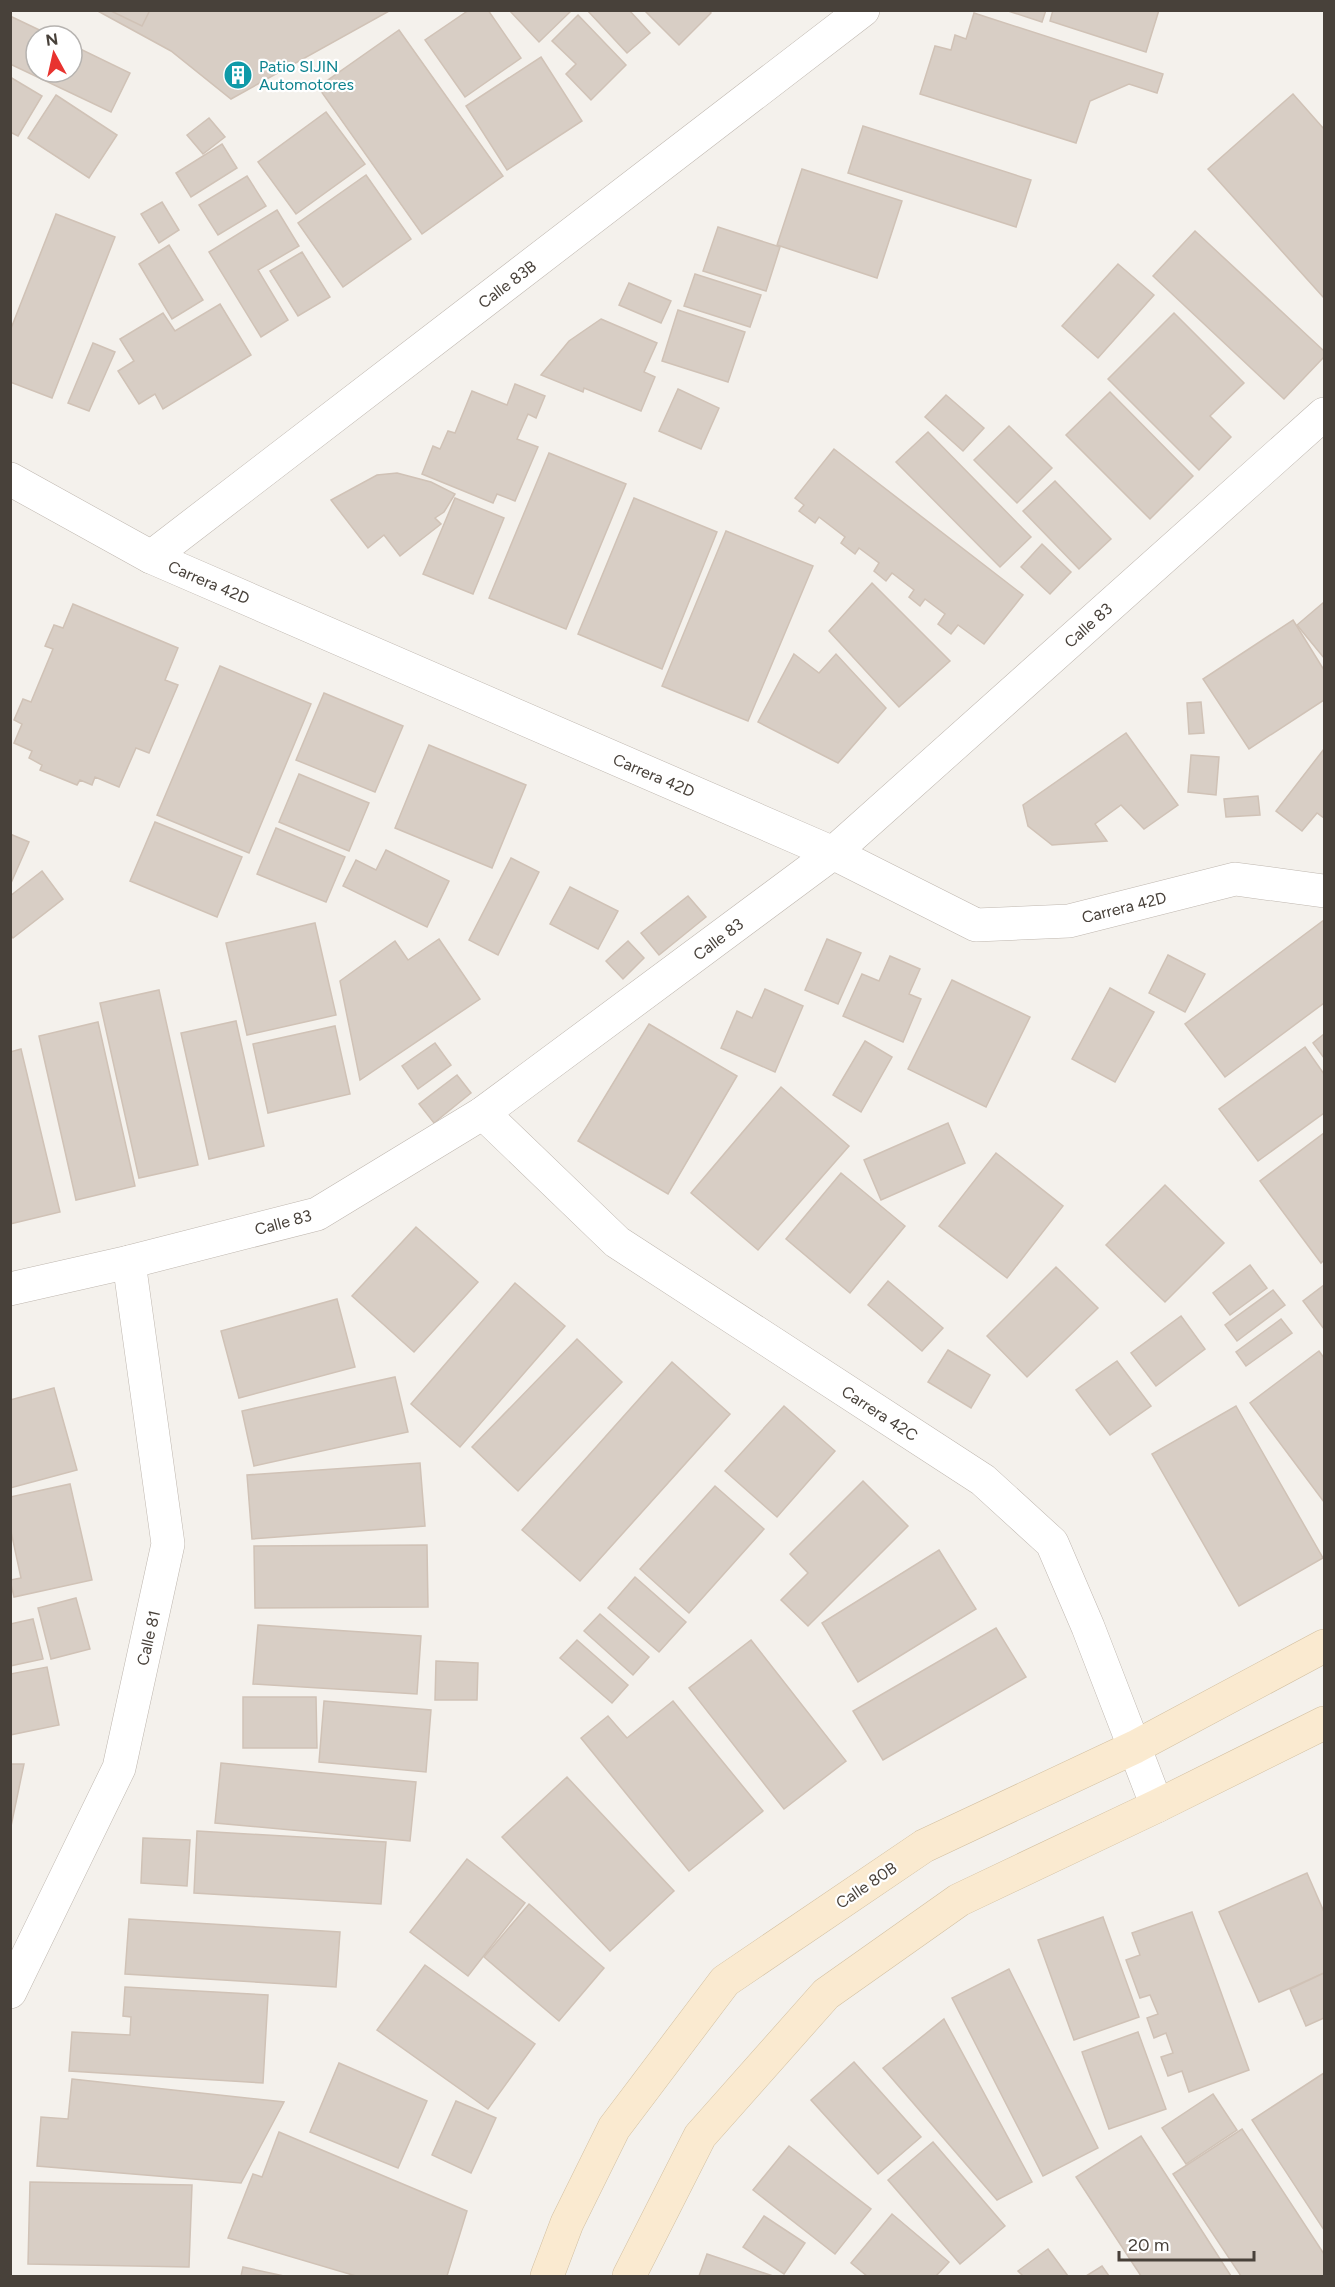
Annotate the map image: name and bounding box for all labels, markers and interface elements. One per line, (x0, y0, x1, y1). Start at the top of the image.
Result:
north arrow (24, 24, 84, 84)
text: N (45, 29, 59, 50)
place label: Patio SIJIN Automotores (259, 57, 354, 94)
building icon: Patio SIJIN Automotores (222, 59, 254, 91)
street label: Calle 83B (475, 256, 540, 312)
street label: Carrera 42D (165, 557, 252, 608)
street label: Calle 83 (1060, 599, 1116, 652)
street label: Carrera 42D (610, 750, 697, 801)
street label: Carrera 42D (1080, 888, 1168, 927)
street label: Calle 83 (689, 914, 747, 964)
street label: Calle 83 (253, 1206, 314, 1239)
street label: Carrera 42C (838, 1382, 921, 1445)
street label: Calle 81 (133, 1609, 164, 1667)
street label: Calle 80B (832, 1858, 900, 1913)
scale bar (1119, 2224, 1254, 2262)
text: 20 m (1128, 2234, 1169, 2256)

